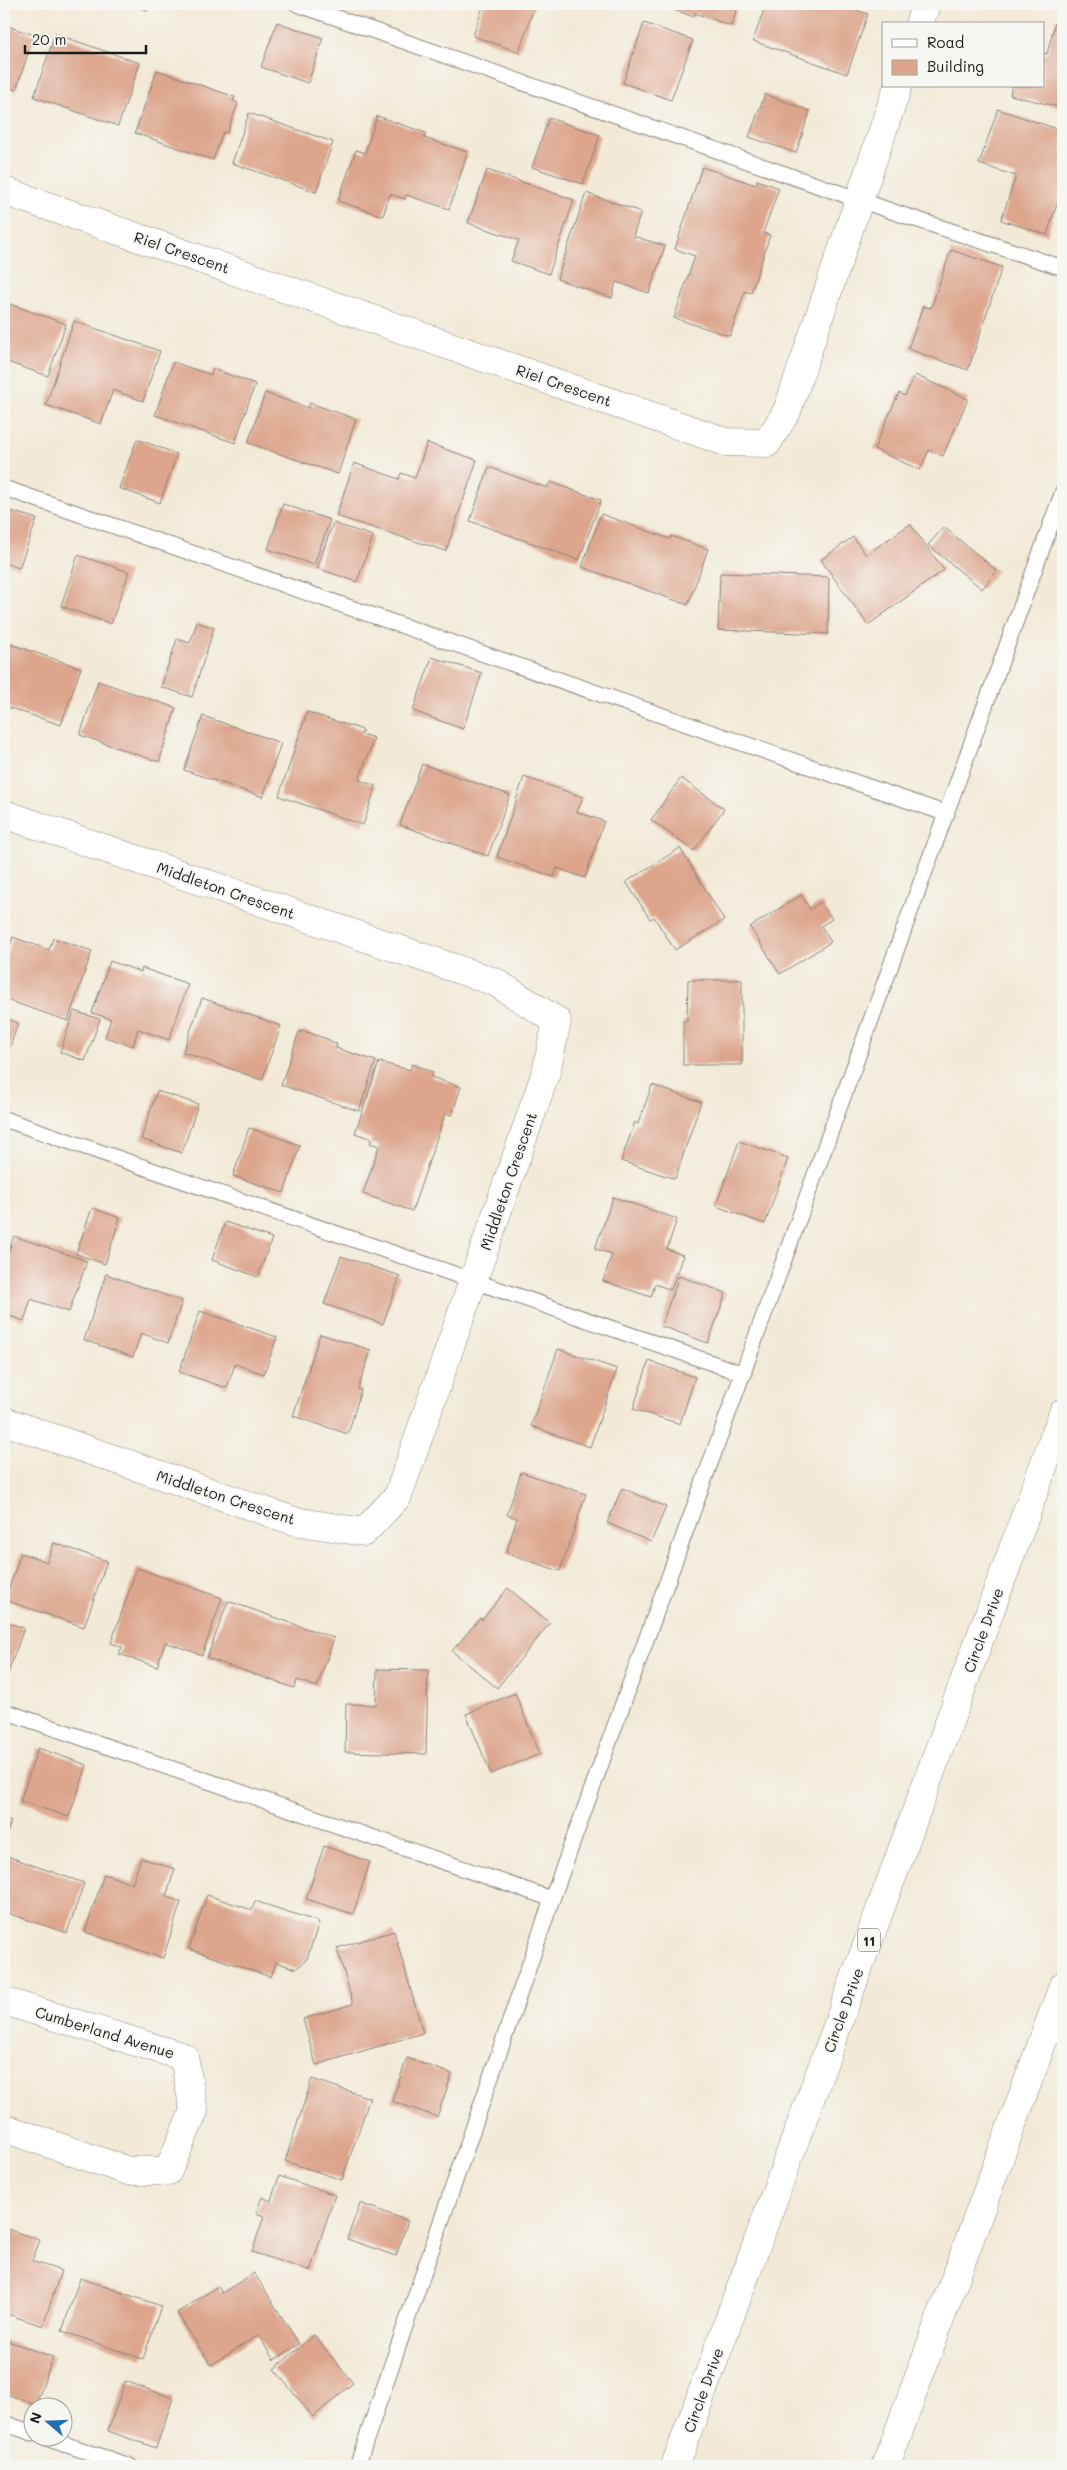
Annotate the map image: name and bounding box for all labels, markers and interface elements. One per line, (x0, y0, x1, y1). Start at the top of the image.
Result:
scale bar (25, 22, 146, 54)
legend (882, 22, 1044, 88)
text: 20 m (32, 29, 66, 49)
text: Road (927, 32, 964, 52)
text: Building (927, 56, 984, 76)
street label: Riel Crescent (132, 226, 232, 278)
street label: Riel Crescent (514, 359, 614, 411)
street label: Middleton Crescent (154, 857, 298, 923)
street label: Middleton Crescent (475, 1109, 541, 1253)
street label: Middleton Crescent (154, 1465, 298, 1529)
street label: Circle Drive (958, 1585, 1008, 1675)
road number: 11 (858, 1928, 880, 1952)
street label: Circle Drive (818, 1965, 868, 2055)
street label: Cumberland Avenue (33, 2001, 177, 2063)
street label: Circle Drive (678, 2345, 728, 2435)
north arrow (22, 2398, 72, 2448)
text: N (25, 2409, 46, 2426)

